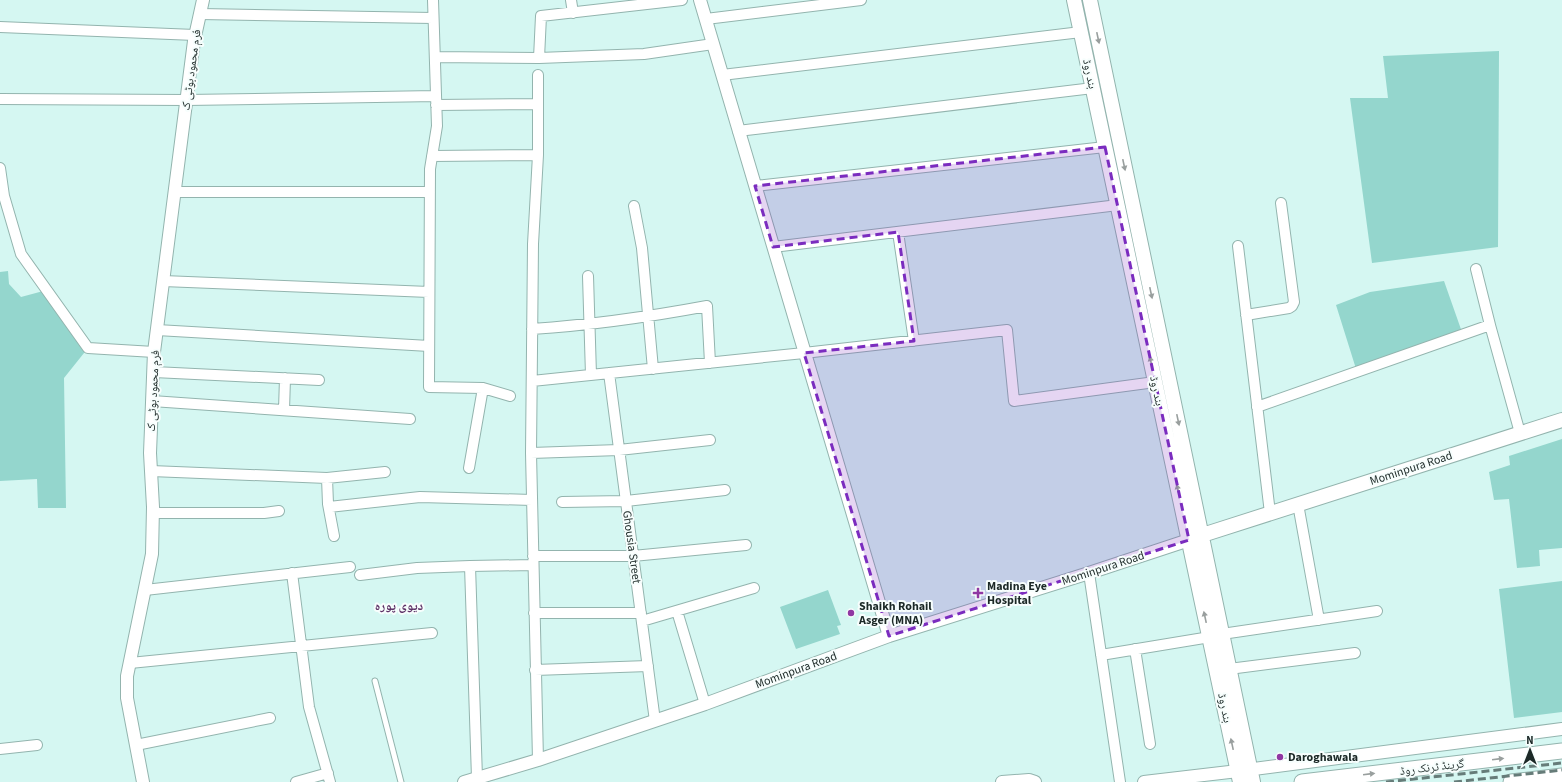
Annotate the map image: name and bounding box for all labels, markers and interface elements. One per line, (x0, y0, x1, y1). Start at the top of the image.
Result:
street label: فرم محمود بوٹی ک (177, 28, 206, 112)
one-way arrow (1095, 32, 1101, 44)
street label: بند روڈ (1078, 58, 1101, 91)
one-way arrow (1122, 159, 1128, 172)
one-way arrow (1148, 287, 1154, 299)
street label: فرم محمود بوٹی ک (143, 350, 164, 432)
one-way arrow (1148, 356, 1154, 369)
street label: بند روڈ (1145, 375, 1168, 408)
one-way arrow (1175, 414, 1181, 426)
street label: Mominpura Road (1368, 447, 1455, 490)
one-way arrow (1175, 483, 1181, 496)
street label: Ghousia Street (618, 510, 645, 585)
street label: Mominpura Road (1060, 547, 1147, 590)
place label: Madina Eye Hospital (987, 578, 1047, 609)
marker: Madina Eye Hospital (972, 587, 984, 599)
district label: دیوی پورہ (375, 597, 424, 615)
place label: Shaikh Rohail Asger (MNA) (858, 598, 932, 629)
marker: Shaikh Rohail Asger (MNA) (846, 608, 856, 618)
one-way arrow (1202, 611, 1208, 623)
street label: Mominpura Road (753, 648, 839, 693)
street label: بند روڈ (1213, 692, 1236, 725)
north arrow (1510, 730, 1550, 770)
text: N (1526, 733, 1534, 748)
one-way arrow (1229, 738, 1235, 750)
place label: Daroghawala (1288, 749, 1358, 766)
marker: Daroghawala (1275, 752, 1285, 762)
street label: گرینڈ ٹرنک روڈ (1399, 755, 1465, 780)
one-way arrow (1492, 756, 1504, 762)
one-way arrow (1363, 771, 1375, 777)

